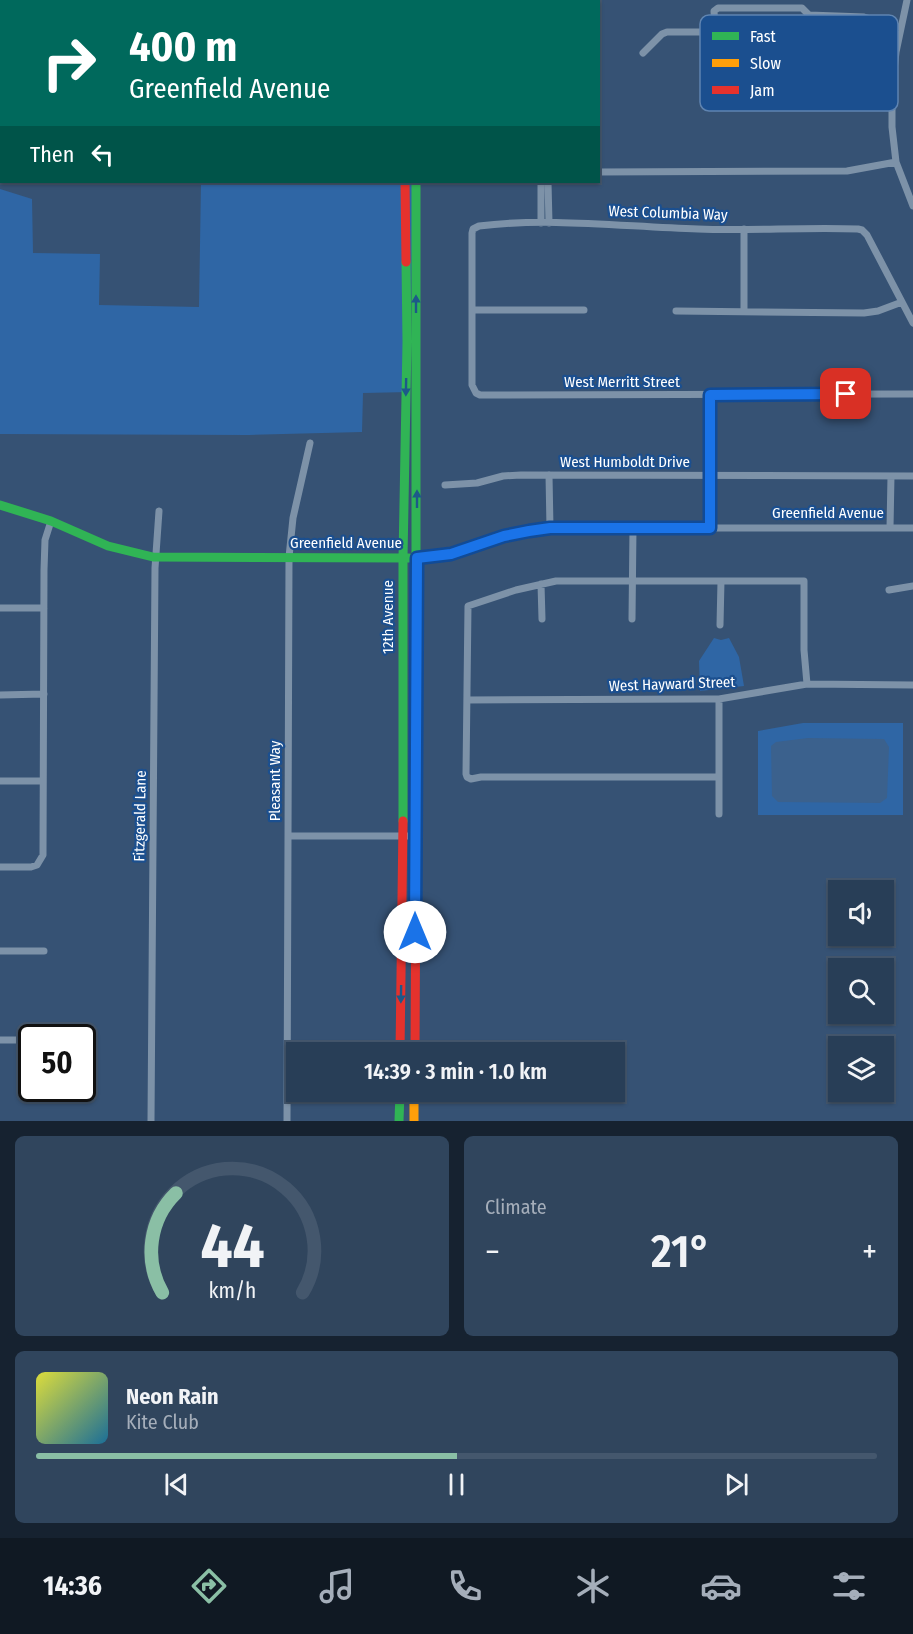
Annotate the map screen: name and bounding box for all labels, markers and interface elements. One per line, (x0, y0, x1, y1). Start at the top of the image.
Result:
legend (700, 15, 898, 111)
text: 400 m (129, 22, 237, 72)
icon: right (30, 24, 108, 102)
text: Fast (750, 27, 777, 46)
text: Slow (750, 54, 781, 73)
text: Greenfield Avenue (129, 73, 330, 105)
text: Jam (750, 81, 775, 100)
icon: left (86, 138, 119, 171)
text: Then (30, 141, 74, 168)
street label: West Columbia Way (608, 202, 728, 224)
one-way arrow (411, 295, 421, 314)
pin (820, 368, 871, 419)
street label: West Merritt Street (564, 373, 680, 391)
one-way arrow (402, 377, 411, 396)
icon: arrive (829, 377, 862, 410)
street label: West Humboldt Drive (560, 453, 690, 471)
one-way arrow (412, 490, 422, 509)
street label: Greenfield Avenue (772, 504, 884, 522)
street label: Greenfield Avenue (290, 534, 402, 552)
street label: 12th Avenue (379, 580, 397, 654)
street label: West Hayward Street (608, 673, 736, 695)
street label: Pleasant Way (266, 740, 284, 821)
street label: Fitzgerald Lane (130, 770, 150, 862)
map controls (828, 880, 894, 1102)
button: sound (828, 880, 894, 946)
position arrow (383, 900, 447, 964)
button: search (828, 958, 894, 1024)
one-way arrow (396, 985, 406, 1004)
speed limit sign: 50 (18, 1024, 96, 1102)
button: layers (828, 1036, 894, 1102)
text: 14:39 · 3 min · 1.0 km (364, 1058, 547, 1085)
text: Climate (485, 1195, 547, 1219)
text: 44 (200, 1209, 264, 1284)
text: 21° (651, 1225, 711, 1279)
text: − (485, 1232, 500, 1272)
text: + (862, 1232, 877, 1272)
text: km/h (208, 1278, 256, 1304)
text: Neon Rain (126, 1383, 219, 1410)
text: Kite Club (126, 1410, 199, 1434)
icon: previous (160, 1468, 193, 1501)
icon: pause (440, 1468, 473, 1501)
icon: next (720, 1468, 753, 1501)
icon: directions (188, 1565, 230, 1607)
icon: music (316, 1565, 358, 1607)
icon: phone (444, 1565, 486, 1607)
icon: climate (572, 1565, 614, 1607)
icon: car (700, 1565, 742, 1607)
icon: filters (828, 1565, 870, 1607)
text: 14:36 (43, 1570, 102, 1602)

